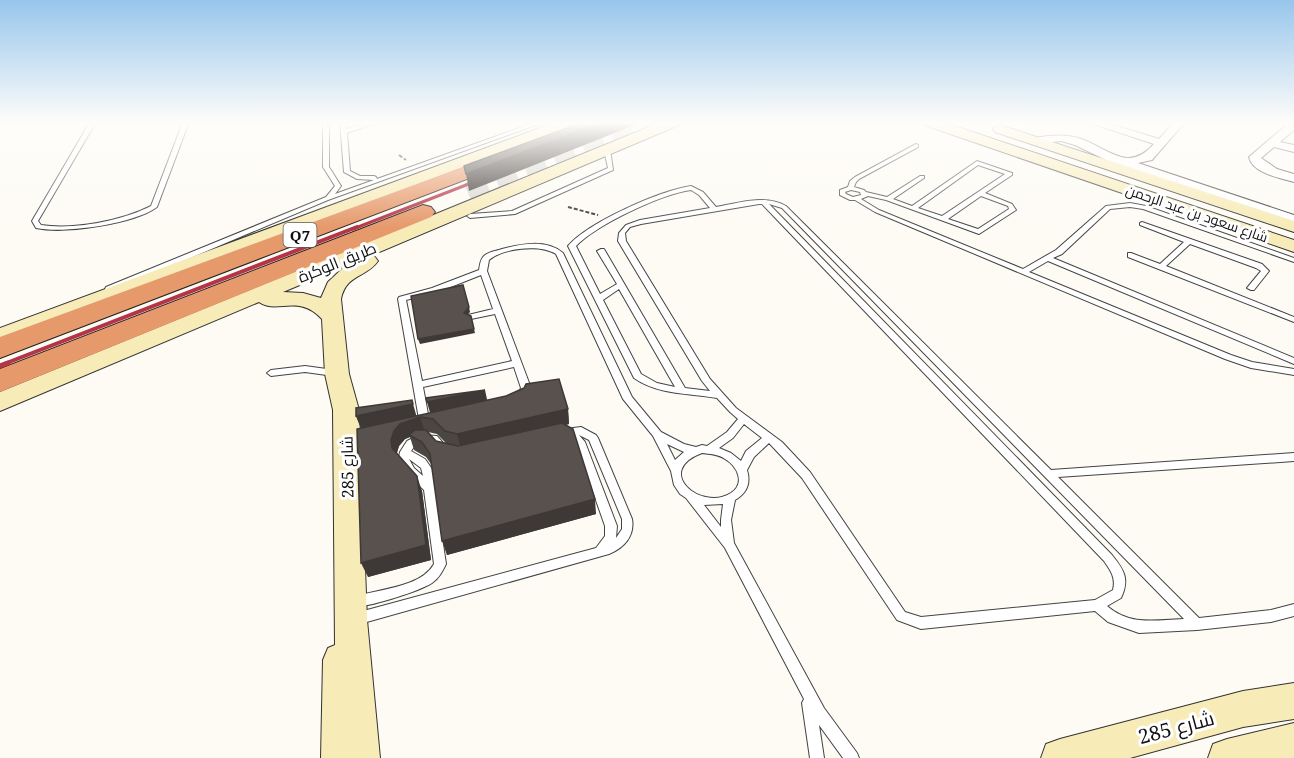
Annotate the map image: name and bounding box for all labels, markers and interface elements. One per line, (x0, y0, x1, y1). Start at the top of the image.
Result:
street label: شارع سعود بن عبد الرحمن (1123, 180, 1271, 246)
road number: Q7 (284, 223, 316, 247)
street label: طريق الوكرة (294, 236, 380, 288)
street label: شارع 285 (335, 436, 360, 498)
street label: شارع 285 (1135, 704, 1217, 751)

